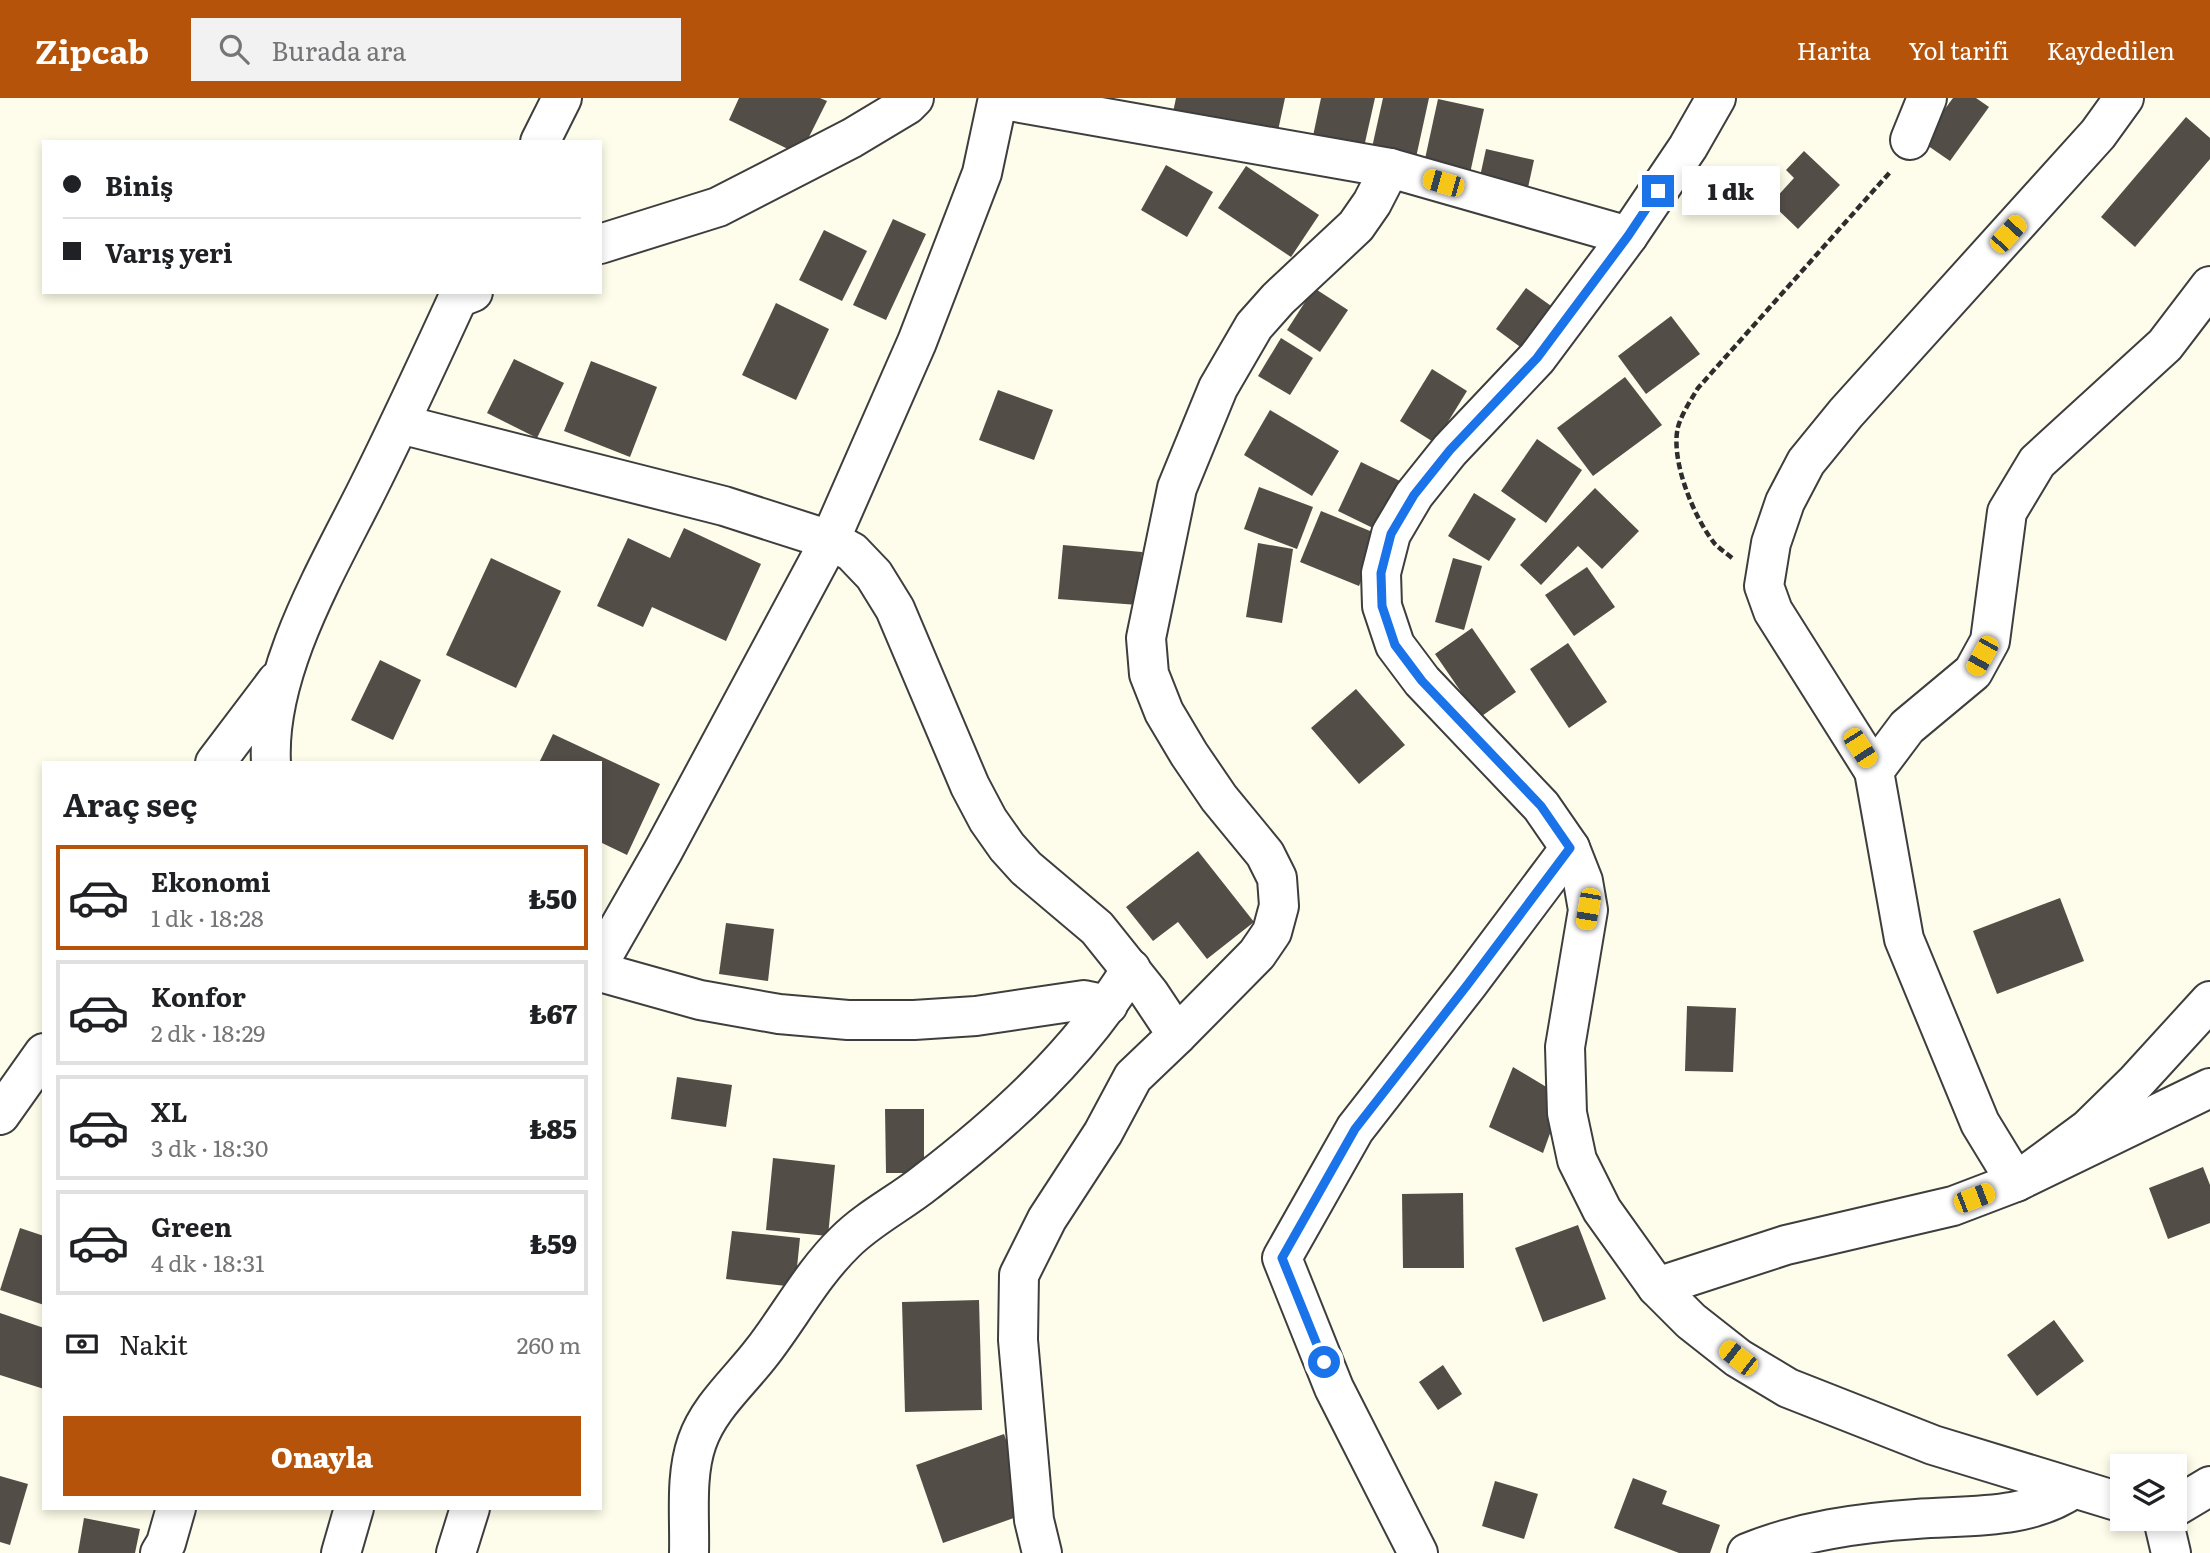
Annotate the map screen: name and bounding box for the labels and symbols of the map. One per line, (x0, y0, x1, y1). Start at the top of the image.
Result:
callout: 1 dk (1682, 166, 1780, 216)
car (1420, 167, 1467, 199)
route end (1642, 175, 1674, 207)
car (1987, 211, 2030, 257)
car (1963, 633, 2002, 679)
car (1840, 725, 1881, 771)
car (1575, 886, 1602, 932)
car (1951, 1181, 1998, 1215)
car (1715, 1337, 1762, 1379)
route start (1308, 1346, 1340, 1378)

